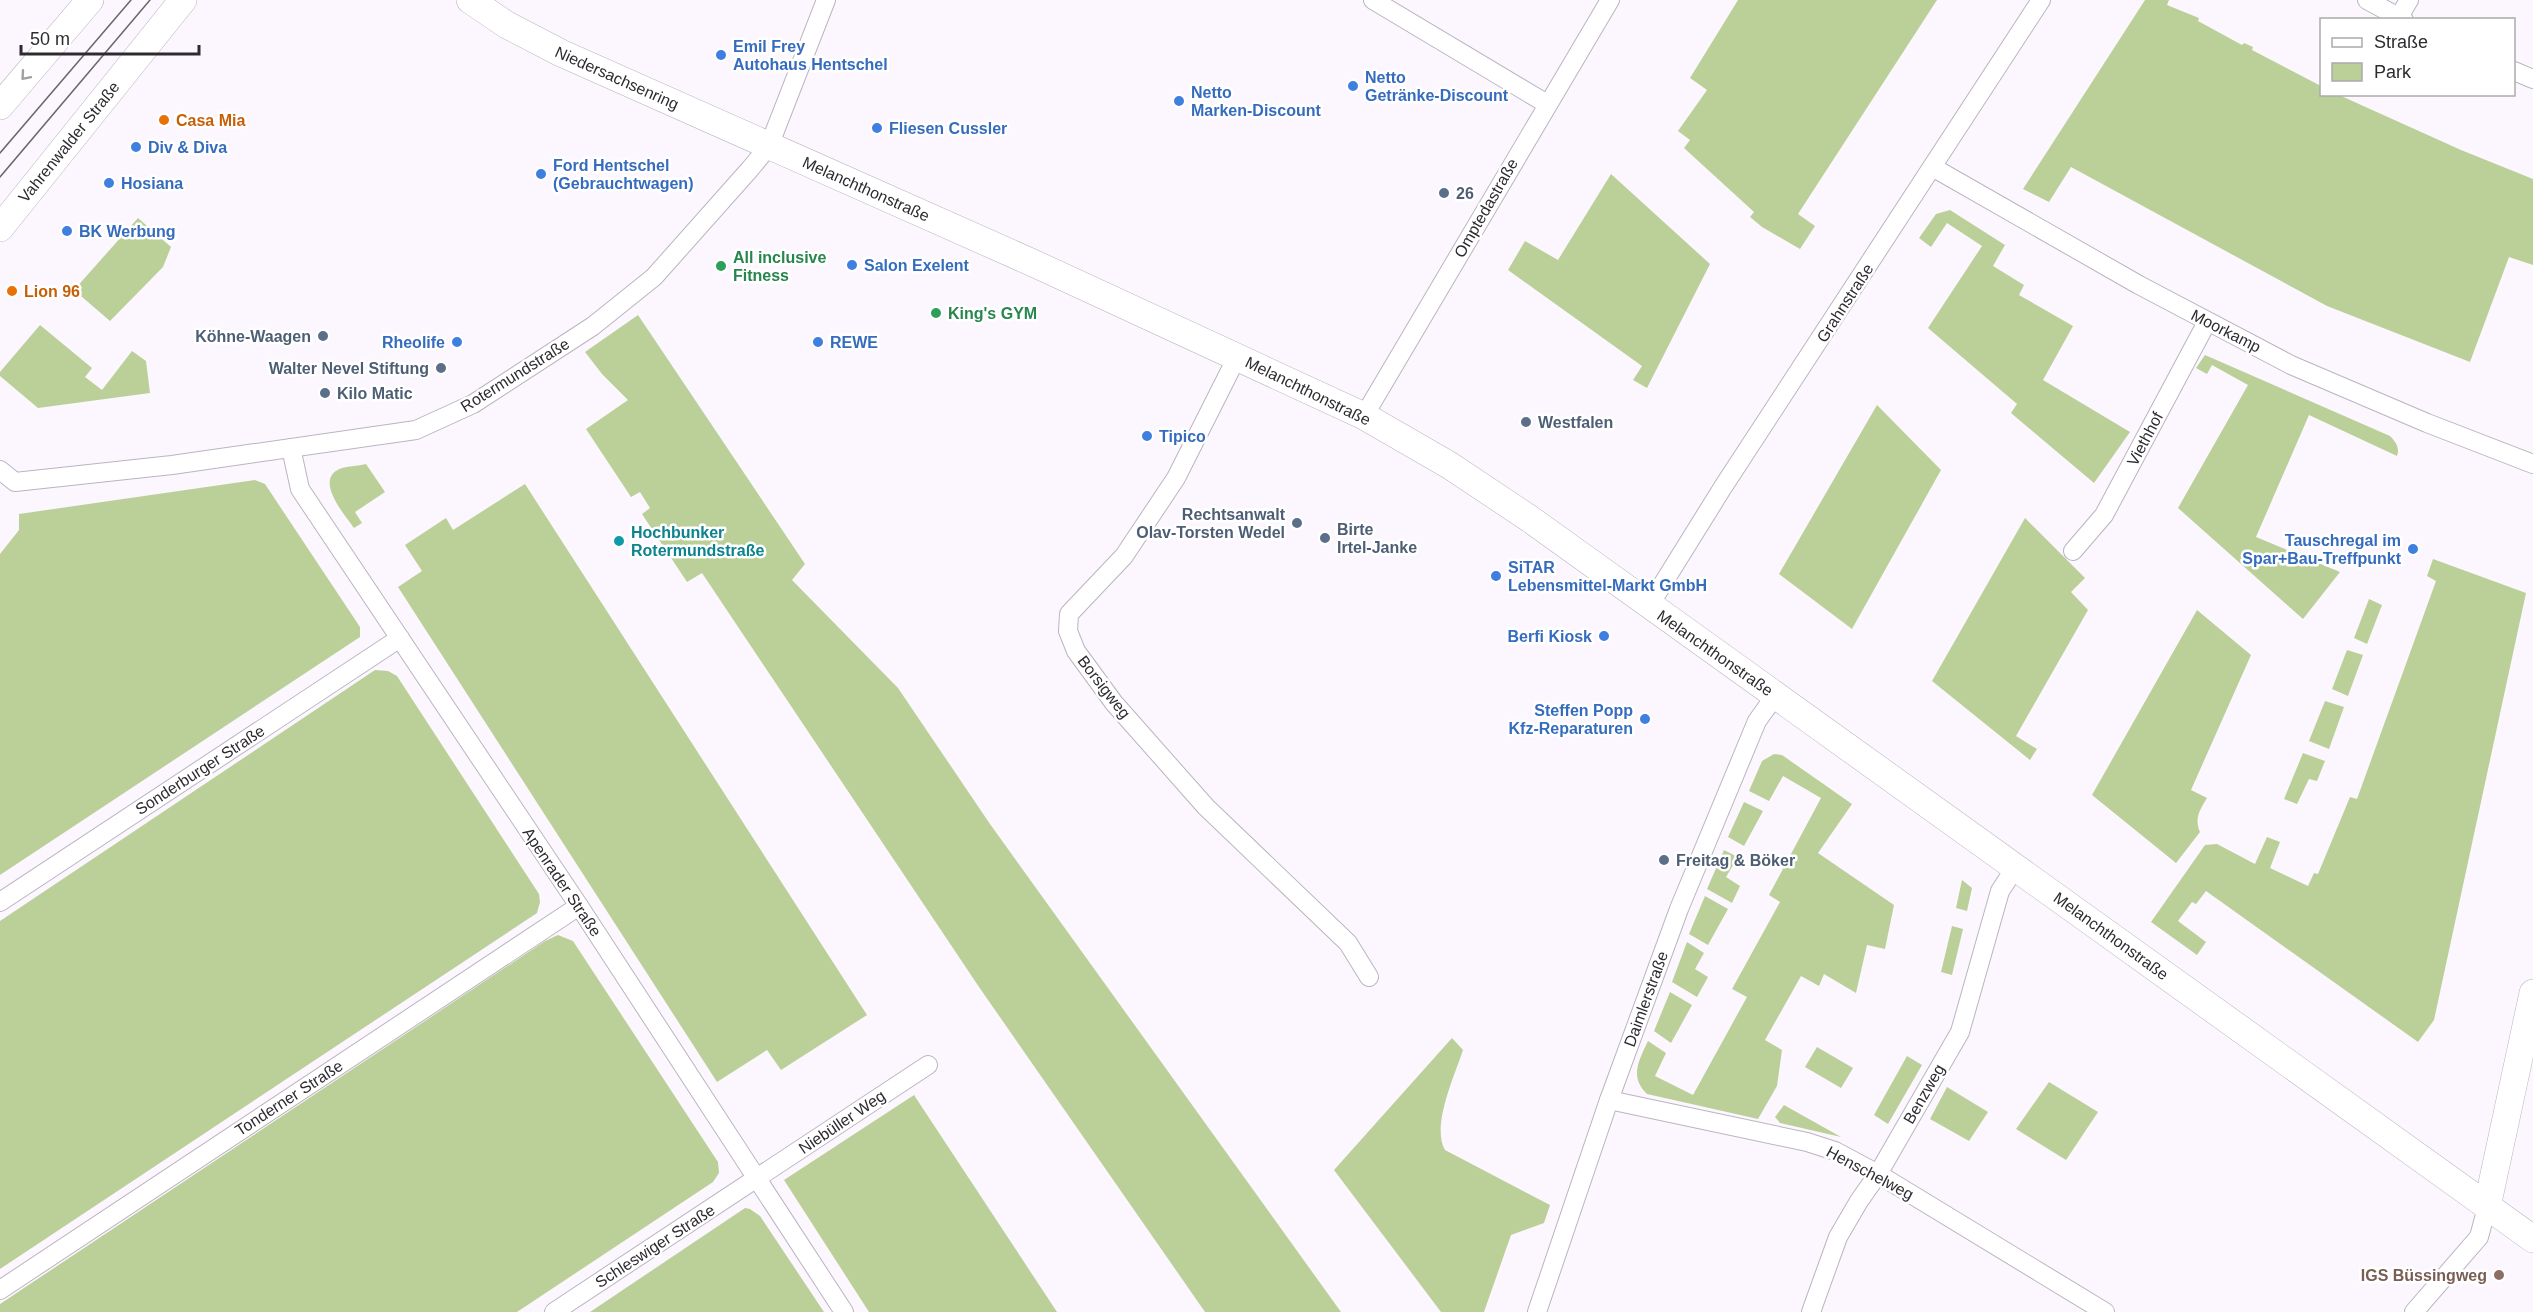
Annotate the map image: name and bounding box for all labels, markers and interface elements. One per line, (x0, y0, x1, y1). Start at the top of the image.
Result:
scale bar (21, 18, 200, 56)
legend (2320, 18, 2515, 96)
text: 50 m (30, 29, 70, 49)
text: Straße (2374, 32, 2428, 52)
place label: Emil Frey Autohaus Hentschel (733, 38, 888, 73)
street label: Niedersachsenring (553, 43, 681, 113)
marker: Emil Frey Autohaus Hentschel (714, 48, 728, 62)
text: Park (2374, 62, 2412, 82)
one-way arrow (21, 69, 32, 80)
place label: Netto Getränke-Discount (1365, 69, 1509, 104)
street label: Vahrenwalder Straße (15, 78, 123, 206)
marker: Netto Getränke-Discount (1346, 79, 1360, 93)
place label: Netto Marken-Discount (1191, 84, 1321, 119)
marker: Netto Marken-Discount (1172, 94, 1186, 108)
place label: Casa Mia (176, 112, 245, 129)
marker: Casa Mia (157, 113, 171, 127)
place label: Fliesen Cussler (889, 120, 1007, 137)
marker: Fliesen Cussler (870, 121, 884, 135)
place label: Div & Diva (148, 139, 227, 156)
marker: Div & Diva (129, 140, 143, 154)
street label: Melanchthonstraße (800, 153, 932, 225)
street label: Omptedastraße (1451, 156, 1521, 260)
place label: Ford Hentschel (Gebrauchtwagen) (553, 157, 693, 192)
marker: Ford Hentschel (Gebrauchtwagen) (534, 167, 548, 181)
place label: Hosiana (121, 175, 183, 192)
marker: Hosiana (102, 176, 116, 190)
place label: 26 (1456, 185, 1474, 202)
marker: 26 (1437, 186, 1451, 200)
place label: BK Werbung (79, 223, 176, 240)
marker: BK Werbung (60, 224, 74, 238)
place label: All inclusive Fitness (733, 249, 826, 284)
place label: Salon Exelent (864, 257, 970, 274)
marker: Salon Exelent (845, 258, 859, 272)
marker: All inclusive Fitness (714, 259, 728, 273)
street label: Grahnstraße (1813, 261, 1877, 345)
place label: Lion 96 (24, 283, 80, 300)
marker: Lion 96 (5, 284, 19, 298)
place label: King's GYM (948, 305, 1037, 322)
marker: King's GYM (929, 306, 943, 320)
street label: Moorkamp (2188, 306, 2264, 356)
place label: Köhne-Waagen (195, 328, 311, 345)
marker: Köhne-Waagen (316, 329, 330, 343)
place label: Rheolife (382, 334, 445, 351)
place label: REWE (830, 334, 878, 351)
marker: Rheolife (450, 335, 464, 349)
street label: Rotermundstraße (458, 335, 572, 415)
marker: REWE (811, 335, 825, 349)
street label: Melanchthonstraße (1243, 353, 1373, 429)
place label: Walter Nevel Stiftung (269, 360, 429, 377)
marker: Walter Nevel Stiftung (434, 361, 448, 375)
place label: Kilo Matic (337, 385, 413, 402)
marker: Kilo Matic (318, 386, 332, 400)
street label: Viethhof (2124, 409, 2166, 469)
place label: Westfalen (1538, 414, 1613, 431)
marker: Westfalen (1519, 415, 1533, 429)
place label: Tipico (1159, 428, 1206, 445)
marker: Tipico (1140, 429, 1154, 443)
place label: Rechtsanwalt Olav-Torsten Wedel (1136, 506, 1286, 541)
marker: Rechtsanwalt Olav-Torsten Wedel (1290, 516, 1304, 530)
place label: Birte Irtel-Janke (1337, 521, 1417, 556)
place label: Hochbunker Rotermundstraße (631, 524, 764, 559)
marker: Birte Irtel-Janke (1318, 531, 1332, 545)
place label: Tauschregal im Spar+Bau-Treffpunkt (2242, 532, 2402, 567)
marker: Hochbunker Rotermundstraße (612, 534, 626, 548)
marker: Tauschregal im Spar+Bau-Treffpunkt (2406, 542, 2420, 556)
place label: SiTAR Lebensmittel-Markt GmbH (1508, 559, 1707, 594)
marker: SiTAR Lebensmittel-Markt GmbH (1489, 569, 1503, 583)
street label: Melanchthonstraße (1654, 607, 1776, 699)
place label: Berfi Kiosk (1508, 628, 1592, 645)
marker: Berfi Kiosk (1597, 629, 1611, 643)
street label: Borsigweg (1074, 652, 1134, 722)
place label: Steffen Popp Kfz-Reparaturen (1509, 702, 1633, 737)
marker: Steffen Popp Kfz-Reparaturen (1638, 712, 1652, 726)
street label: Sonderburger Straße (132, 722, 268, 818)
street label: Apenrader Straße (519, 825, 605, 940)
place label: Freitag & Böker (1676, 852, 1795, 869)
marker: Freitag & Böker (1657, 853, 1671, 867)
street label: Melanchthonstraße (2051, 889, 2171, 983)
street label: Daimlerstraße (1621, 949, 1671, 1049)
street label: Tonderner Straße (232, 1057, 346, 1139)
street label: Benzweg (1900, 1061, 1948, 1127)
street label: Niebüller Weg (796, 1087, 888, 1157)
street label: Henschelweg (1824, 1143, 1916, 1203)
street label: Schleswiger Straße (592, 1201, 718, 1291)
place label: IGS Büssingweg (2361, 1267, 2487, 1284)
marker: IGS Büssingweg (2492, 1268, 2506, 1282)

